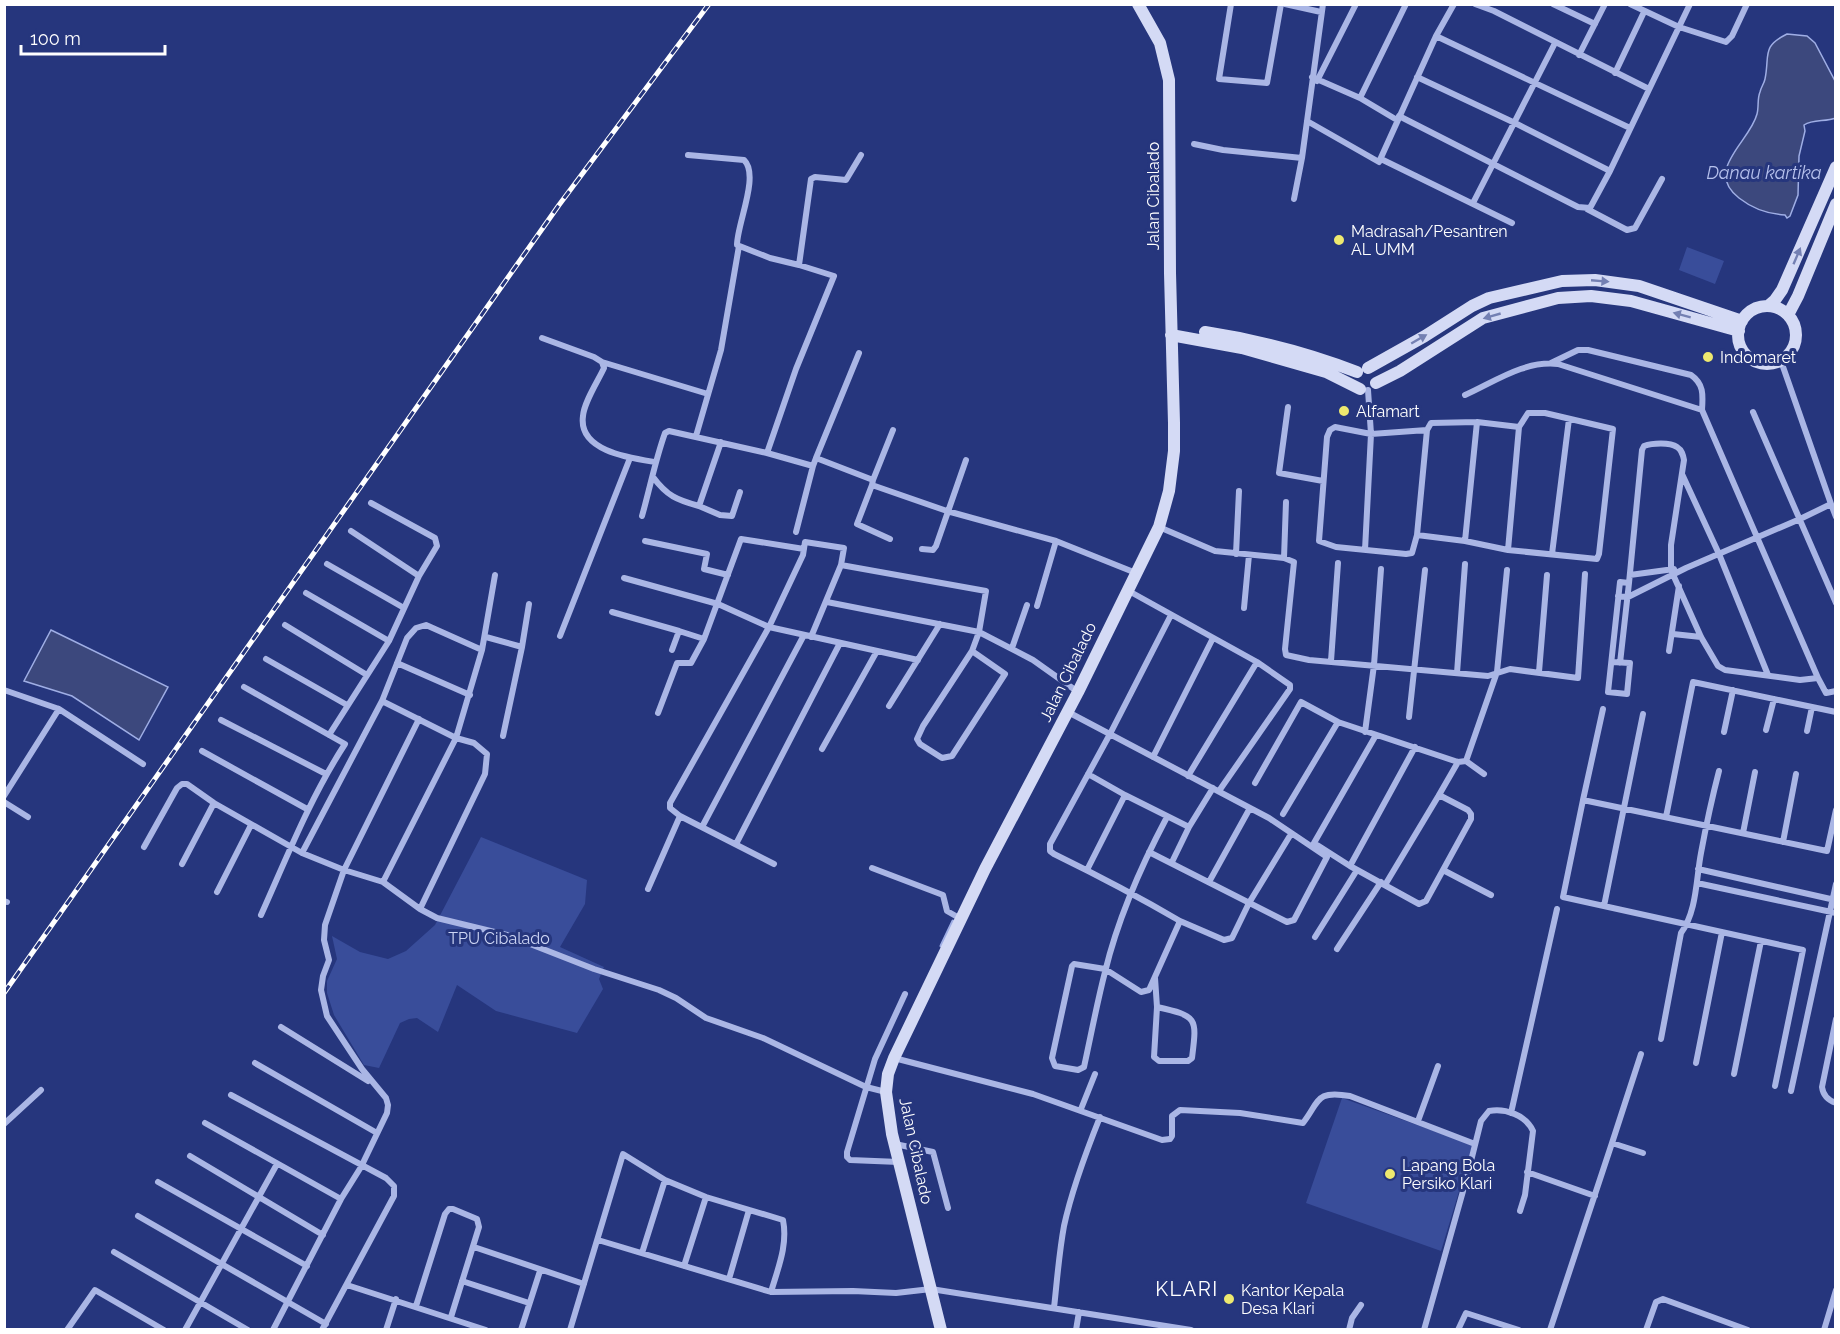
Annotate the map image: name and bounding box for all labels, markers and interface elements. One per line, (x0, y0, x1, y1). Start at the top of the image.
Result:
scale bar (21, 18, 165, 56)
text: 100 m (30, 28, 81, 49)
street label: Jalan Cibalado (1144, 142, 1163, 250)
water label: Danau kartika (1706, 162, 1822, 183)
place label: Madrasah/Pesantren AL UMM (1351, 222, 1508, 259)
marker: Madrasah/Pesantren AL UMM (1332, 233, 1346, 247)
one-way arrow (1792, 247, 1802, 265)
one-way arrow (1591, 276, 1610, 286)
one-way arrow (1673, 310, 1691, 319)
one-way arrow (1483, 312, 1501, 321)
one-way arrow (1411, 334, 1427, 345)
place label: Indomaret (1720, 348, 1797, 367)
marker: Indomaret (1701, 350, 1715, 364)
place label: Alfamart (1356, 402, 1420, 421)
marker: Alfamart (1337, 404, 1351, 418)
street label: Jalan Cibalado (1036, 619, 1100, 725)
park label: TPU Cibalado (448, 929, 550, 948)
street label: Jalan Cibalado (895, 1096, 937, 1206)
place label: Lapang Bola Persiko Klari (1402, 1156, 1495, 1193)
marker: Lapang Bola Persiko Klari (1383, 1167, 1397, 1181)
district label: KLARI (1155, 1277, 1219, 1301)
place label: Kantor Kepala Desa Klari (1241, 1281, 1344, 1318)
marker: Kantor Kepala Desa Klari (1222, 1292, 1236, 1306)

